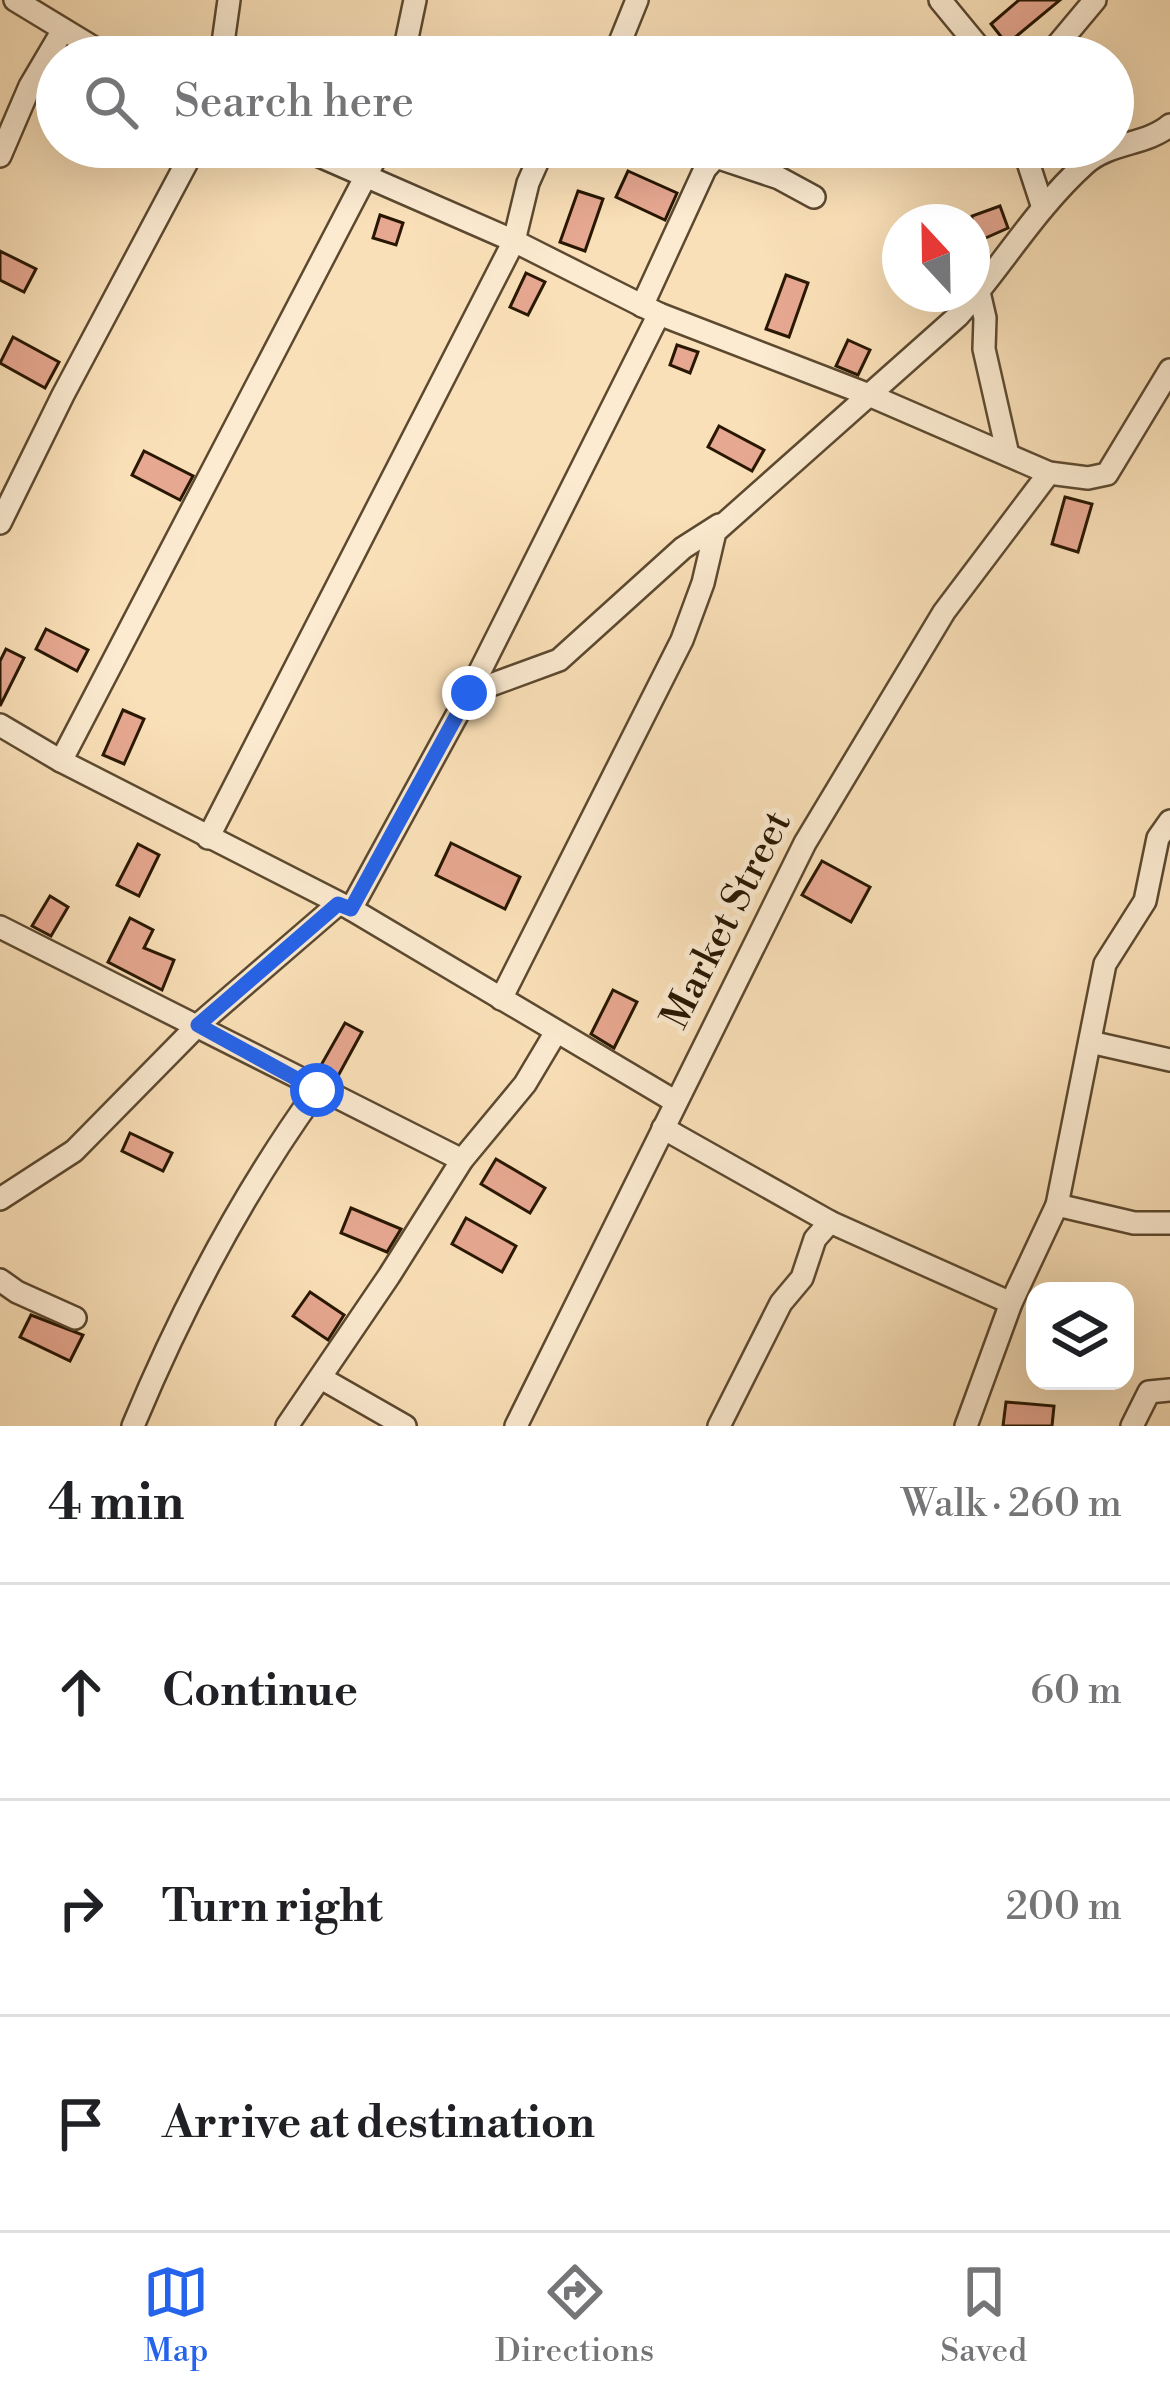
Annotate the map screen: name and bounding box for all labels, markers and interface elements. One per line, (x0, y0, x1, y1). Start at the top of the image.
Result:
search box (36, 36, 1134, 168)
icon: search (78, 69, 144, 135)
text: Search here (174, 74, 414, 131)
north arrow (882, 204, 990, 312)
route end (442, 666, 496, 720)
street label: Market Street (651, 803, 803, 1037)
route start (290, 1063, 344, 1117)
map controls (1026, 1282, 1134, 1390)
button: layers (1026, 1282, 1134, 1390)
text: 4 min (48, 1472, 184, 1536)
text: Walk · 260 m (901, 1480, 1122, 1529)
icon: ahead (48, 1659, 114, 1725)
text: Continue (162, 1663, 358, 1720)
text: 60 m (1030, 1667, 1122, 1716)
icon: right (48, 1875, 114, 1941)
text: Turn right (162, 1879, 383, 1936)
text: 200 m (1006, 1883, 1122, 1932)
icon: arrive (48, 2091, 114, 2157)
text: Arrive at destination (162, 2095, 595, 2152)
tab: Map (143, 2259, 209, 2372)
tab: Directions (495, 2259, 654, 2372)
tab: Saved (940, 2259, 1027, 2372)

